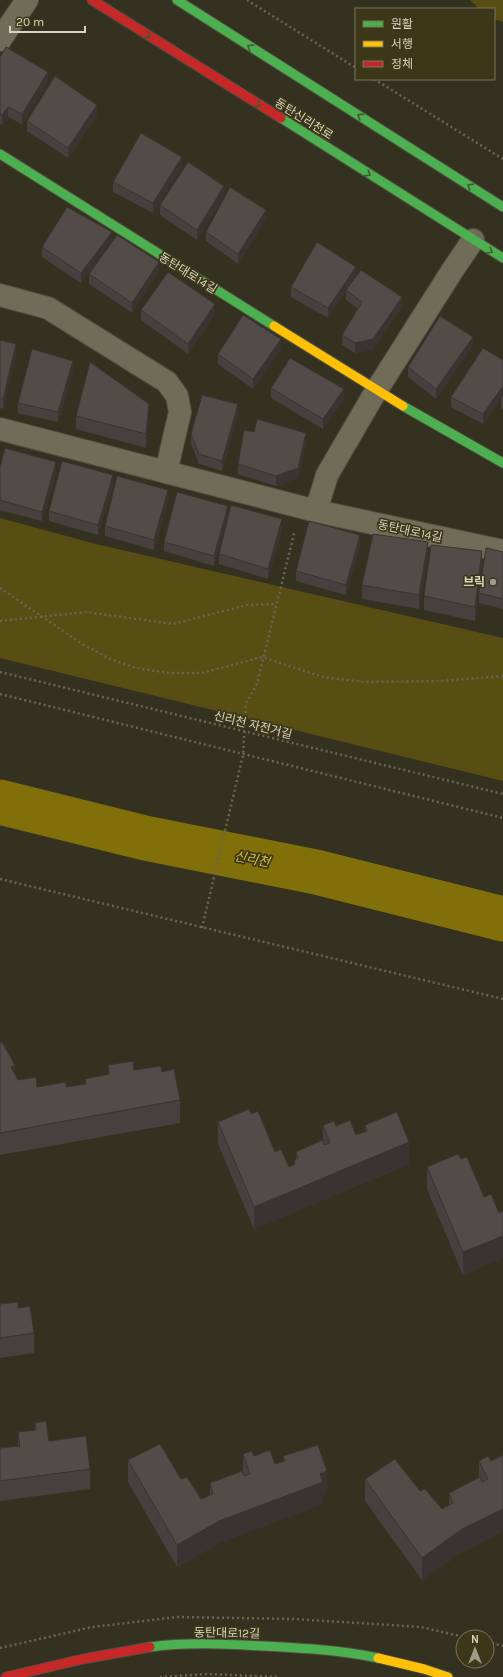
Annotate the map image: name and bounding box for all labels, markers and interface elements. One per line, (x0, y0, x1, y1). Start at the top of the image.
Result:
scale bar (10, 8, 85, 34)
legend (355, 8, 495, 80)
text: 20 m (16, 15, 44, 29)
text: 원활 (391, 17, 413, 31)
one-way arrow (144, 31, 151, 38)
text: 서행 (391, 37, 413, 51)
one-way arrow (248, 44, 255, 51)
text: 정체 (391, 57, 413, 71)
street label: 동탄신리천로 (272, 96, 336, 142)
one-way arrow (254, 100, 261, 108)
one-way arrow (357, 114, 364, 121)
one-way arrow (364, 169, 371, 176)
one-way arrow (467, 183, 474, 191)
one-way arrow (486, 246, 493, 253)
street label: 동탄대로14길 (156, 250, 220, 296)
street label: 동탄대로14길 (376, 517, 444, 545)
place label: 브릭 (463, 575, 485, 589)
marker: 브릭 (488, 577, 498, 587)
street label: 신리천 자전거길 (212, 709, 294, 741)
water label: 신리천 (233, 848, 272, 870)
street label: 동탄대로12길 (194, 1625, 260, 1641)
north arrow (455, 1629, 495, 1669)
text: N (471, 1633, 479, 1646)

